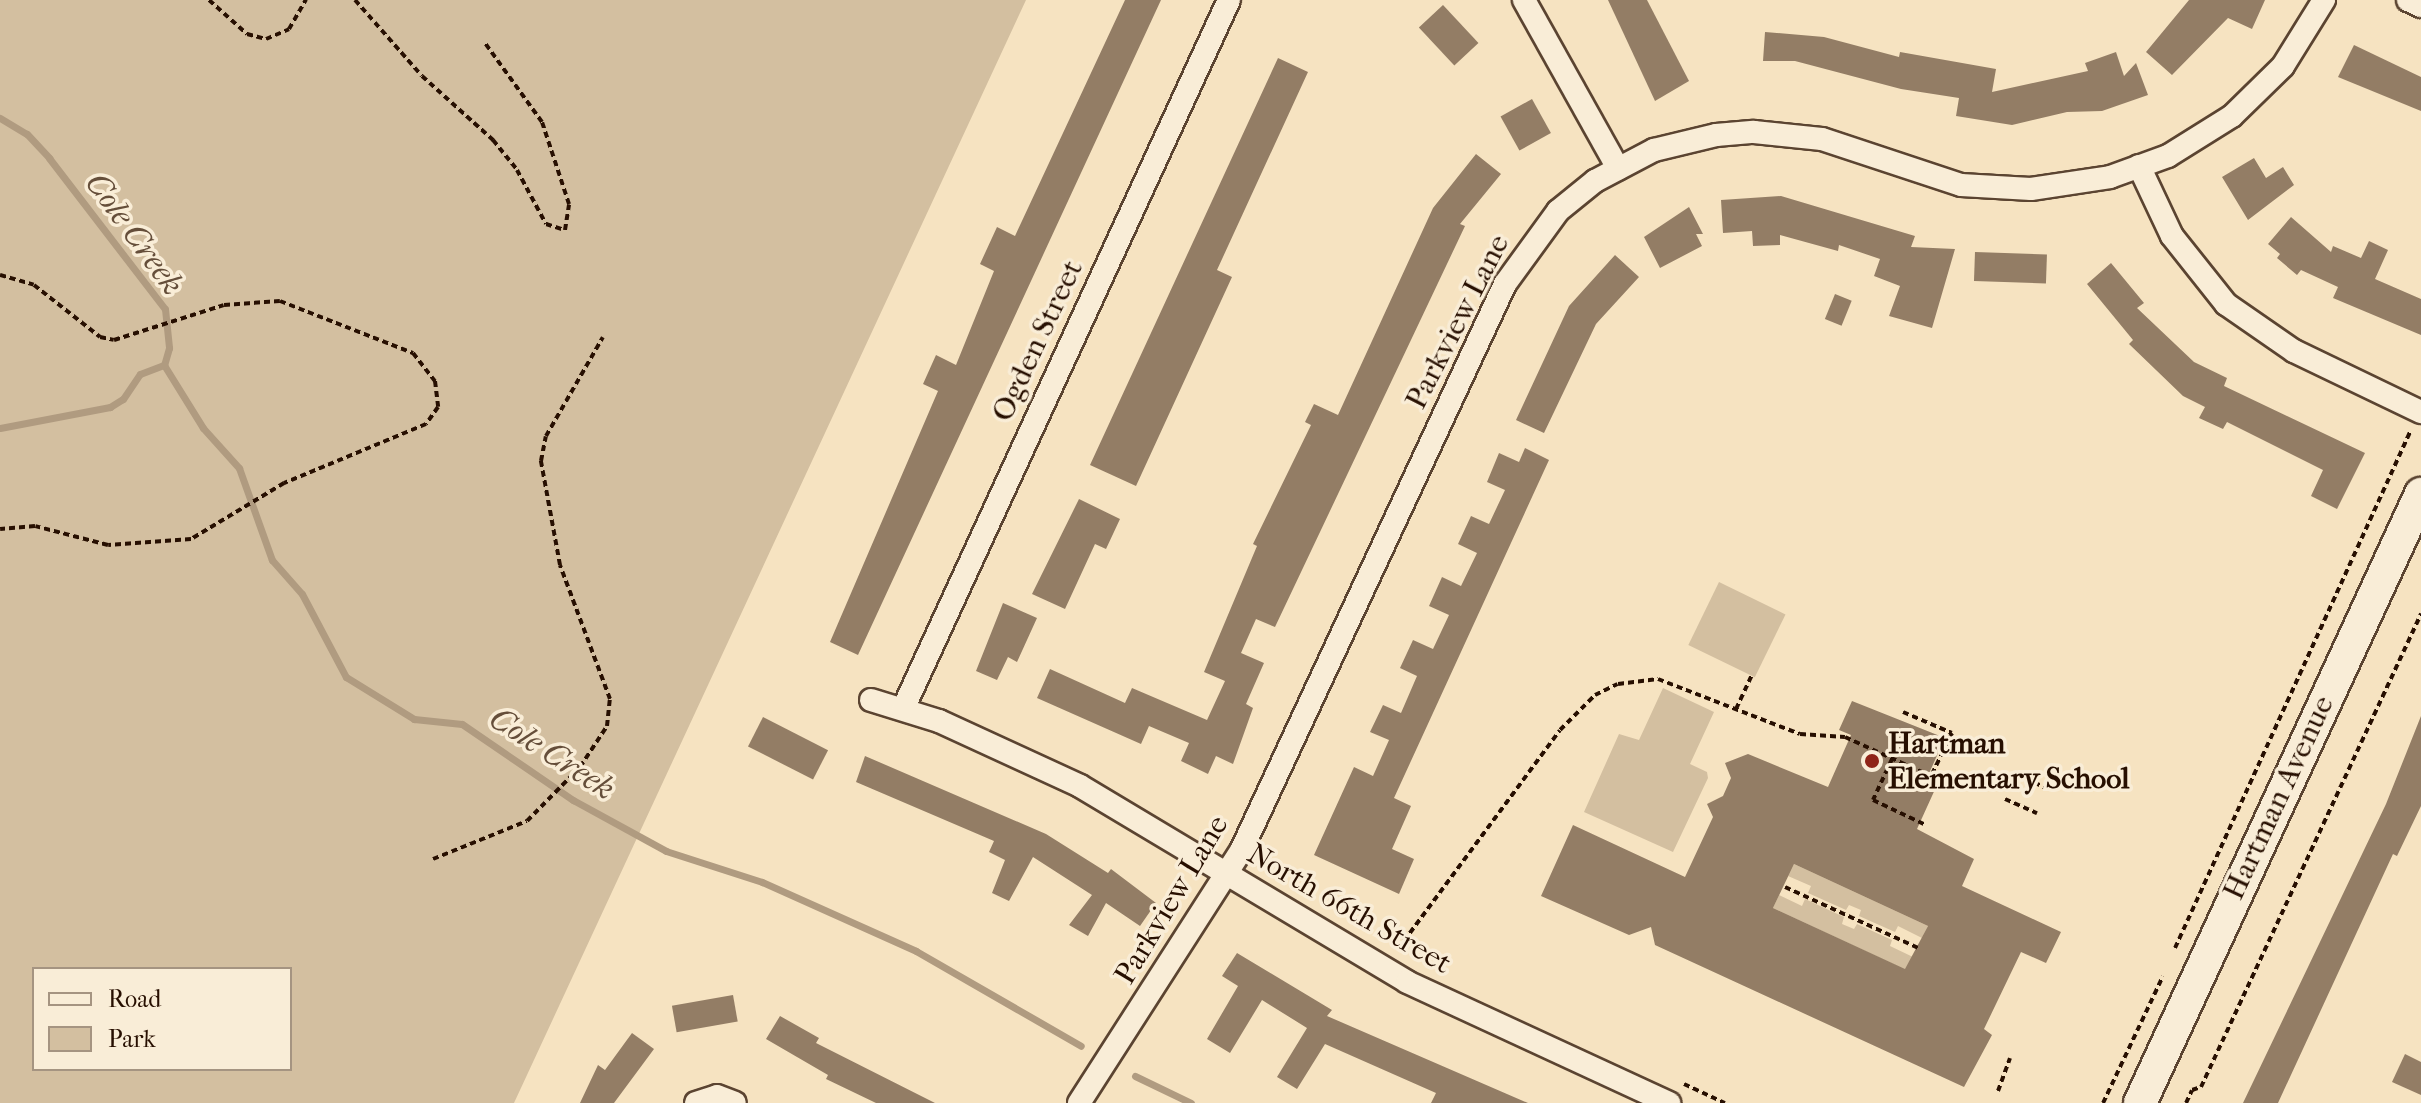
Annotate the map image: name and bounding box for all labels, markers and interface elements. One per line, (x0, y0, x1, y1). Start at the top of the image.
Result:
water label: Cole Creek (77, 165, 191, 303)
street label: Parkview Lane (1399, 229, 1517, 415)
street label: Ogden Street (985, 255, 1091, 427)
street label: Hartman Avenue (2216, 690, 2342, 906)
water label: Cole Creek (482, 699, 622, 809)
place label: Hartman Elementary School (1888, 726, 2130, 796)
marker: Hartman Elementary School (1863, 752, 1881, 770)
street label: Parkview Lane (1107, 809, 1237, 991)
street label: North 66th Street (1241, 836, 1457, 982)
legend (32, 967, 292, 1071)
text: Road (108, 985, 161, 1013)
text: Park (108, 1025, 156, 1053)

